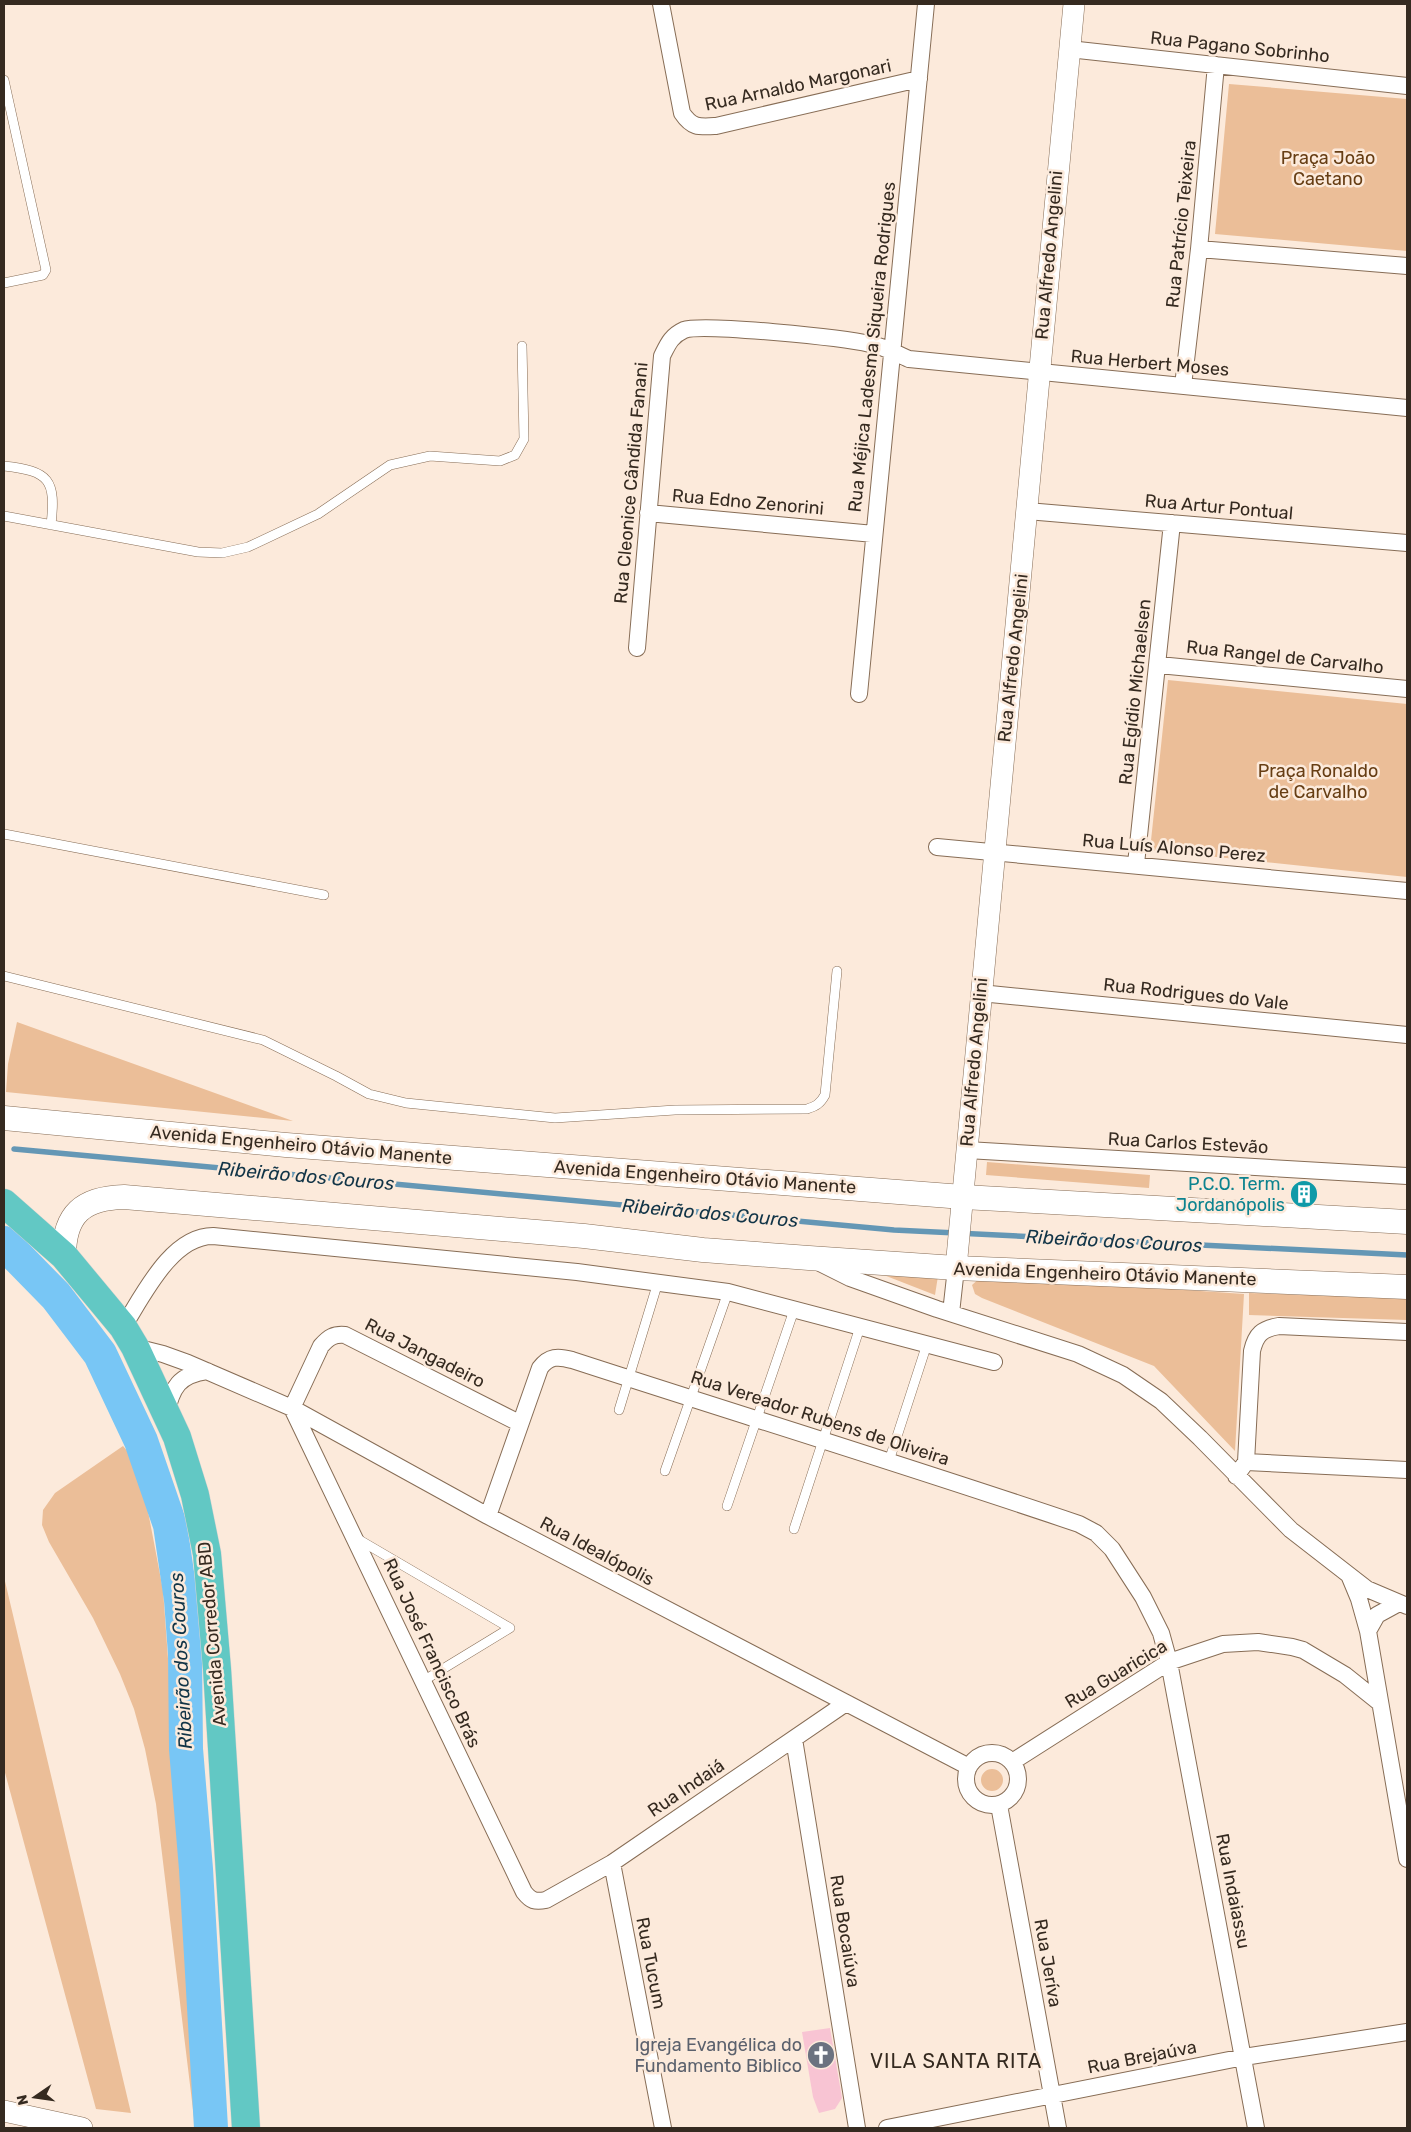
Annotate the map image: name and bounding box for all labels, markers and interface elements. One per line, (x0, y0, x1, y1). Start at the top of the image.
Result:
street label: Rua Pagano Sobrinho (1149, 27, 1331, 67)
street label: Rua Arnaldo Margonari (703, 54, 893, 116)
street label: Rua Patrício Teixeira (1161, 139, 1201, 309)
park label: Praça João Caetano (1281, 147, 1375, 190)
street label: Rua Alfredo Angelini (1031, 170, 1067, 340)
street label: Rua Méjica Ladesma Siqueira Rodrigues (844, 181, 900, 513)
street label: Rua Herbert Moses (1070, 345, 1230, 381)
street label: Rua Cleonice Cândida Fanani (609, 361, 653, 605)
street label: Rua Edno Zenorini (671, 484, 825, 520)
street label: Rua Artur Pontual (1144, 490, 1294, 524)
street label: Rua Alfredo Angelini (993, 573, 1033, 743)
street label: Rua Egídio Michaelsen (1114, 598, 1156, 786)
street label: Rua Rangel de Carvalho (1185, 636, 1385, 678)
park label: Praça Ronaldo de Carvalho (1258, 760, 1378, 803)
street label: Rua Luís Alonso Perez (1081, 829, 1267, 867)
street label: Rua Rodrigues do Vale (1102, 973, 1290, 1015)
street label: Rua Alfredo Angelini (956, 977, 992, 1147)
street label: Avenida Engenheiro Otávio Manente (149, 1121, 453, 1169)
street label: Rua Carlos Estevão (1107, 1128, 1269, 1158)
street label: Avenida Engenheiro Otávio Manente (553, 1155, 857, 1199)
water label: Ribeirão dos Couros (217, 1157, 395, 1195)
place label: P.C.O. Term. Jordanópolis (1176, 1173, 1285, 1216)
building icon: P.C.O. Term. Jordanópolis (1289, 1179, 1319, 1209)
water label: Ribeirão dos Couros (621, 1194, 799, 1232)
water label: Ribeirão dos Couros (1025, 1225, 1203, 1257)
street label: Avenida Engenheiro Otávio Manente (953, 1258, 1257, 1290)
street label: Rua Jangadeiro (361, 1313, 489, 1393)
street label: Rua Vereador Rubens de Oliveira (688, 1366, 952, 1470)
street label: Rua Idealópolis (536, 1512, 658, 1590)
street label: Avenida Corredor ABD (193, 1541, 231, 1727)
street label: Rua José Francisco Brás (378, 1555, 486, 1751)
water label: Ribeirão dos Couros (165, 1572, 197, 1750)
street label: Rua Guaricica (1061, 1635, 1171, 1713)
street label: Rua Indaiá (643, 1754, 729, 1822)
street label: Rua Indaiassu (1211, 1832, 1255, 1950)
street label: Rua Bocaiúva (825, 1873, 865, 1989)
street label: Rua Tucum (631, 1915, 671, 2011)
street label: Rua Jeríva (1029, 1917, 1067, 2009)
place label: Igreja Evangélica do Fundamento Biblico (635, 2034, 802, 2077)
street label: Rua Brejaúva (1086, 2036, 1198, 2078)
church icon: Igreja Evangélica do Fundamento Biblico (806, 2040, 836, 2070)
district label: VILA SANTA RITA (870, 2049, 1042, 2073)
north arrow (10, 2072, 60, 2122)
text: N (13, 2093, 32, 2107)

